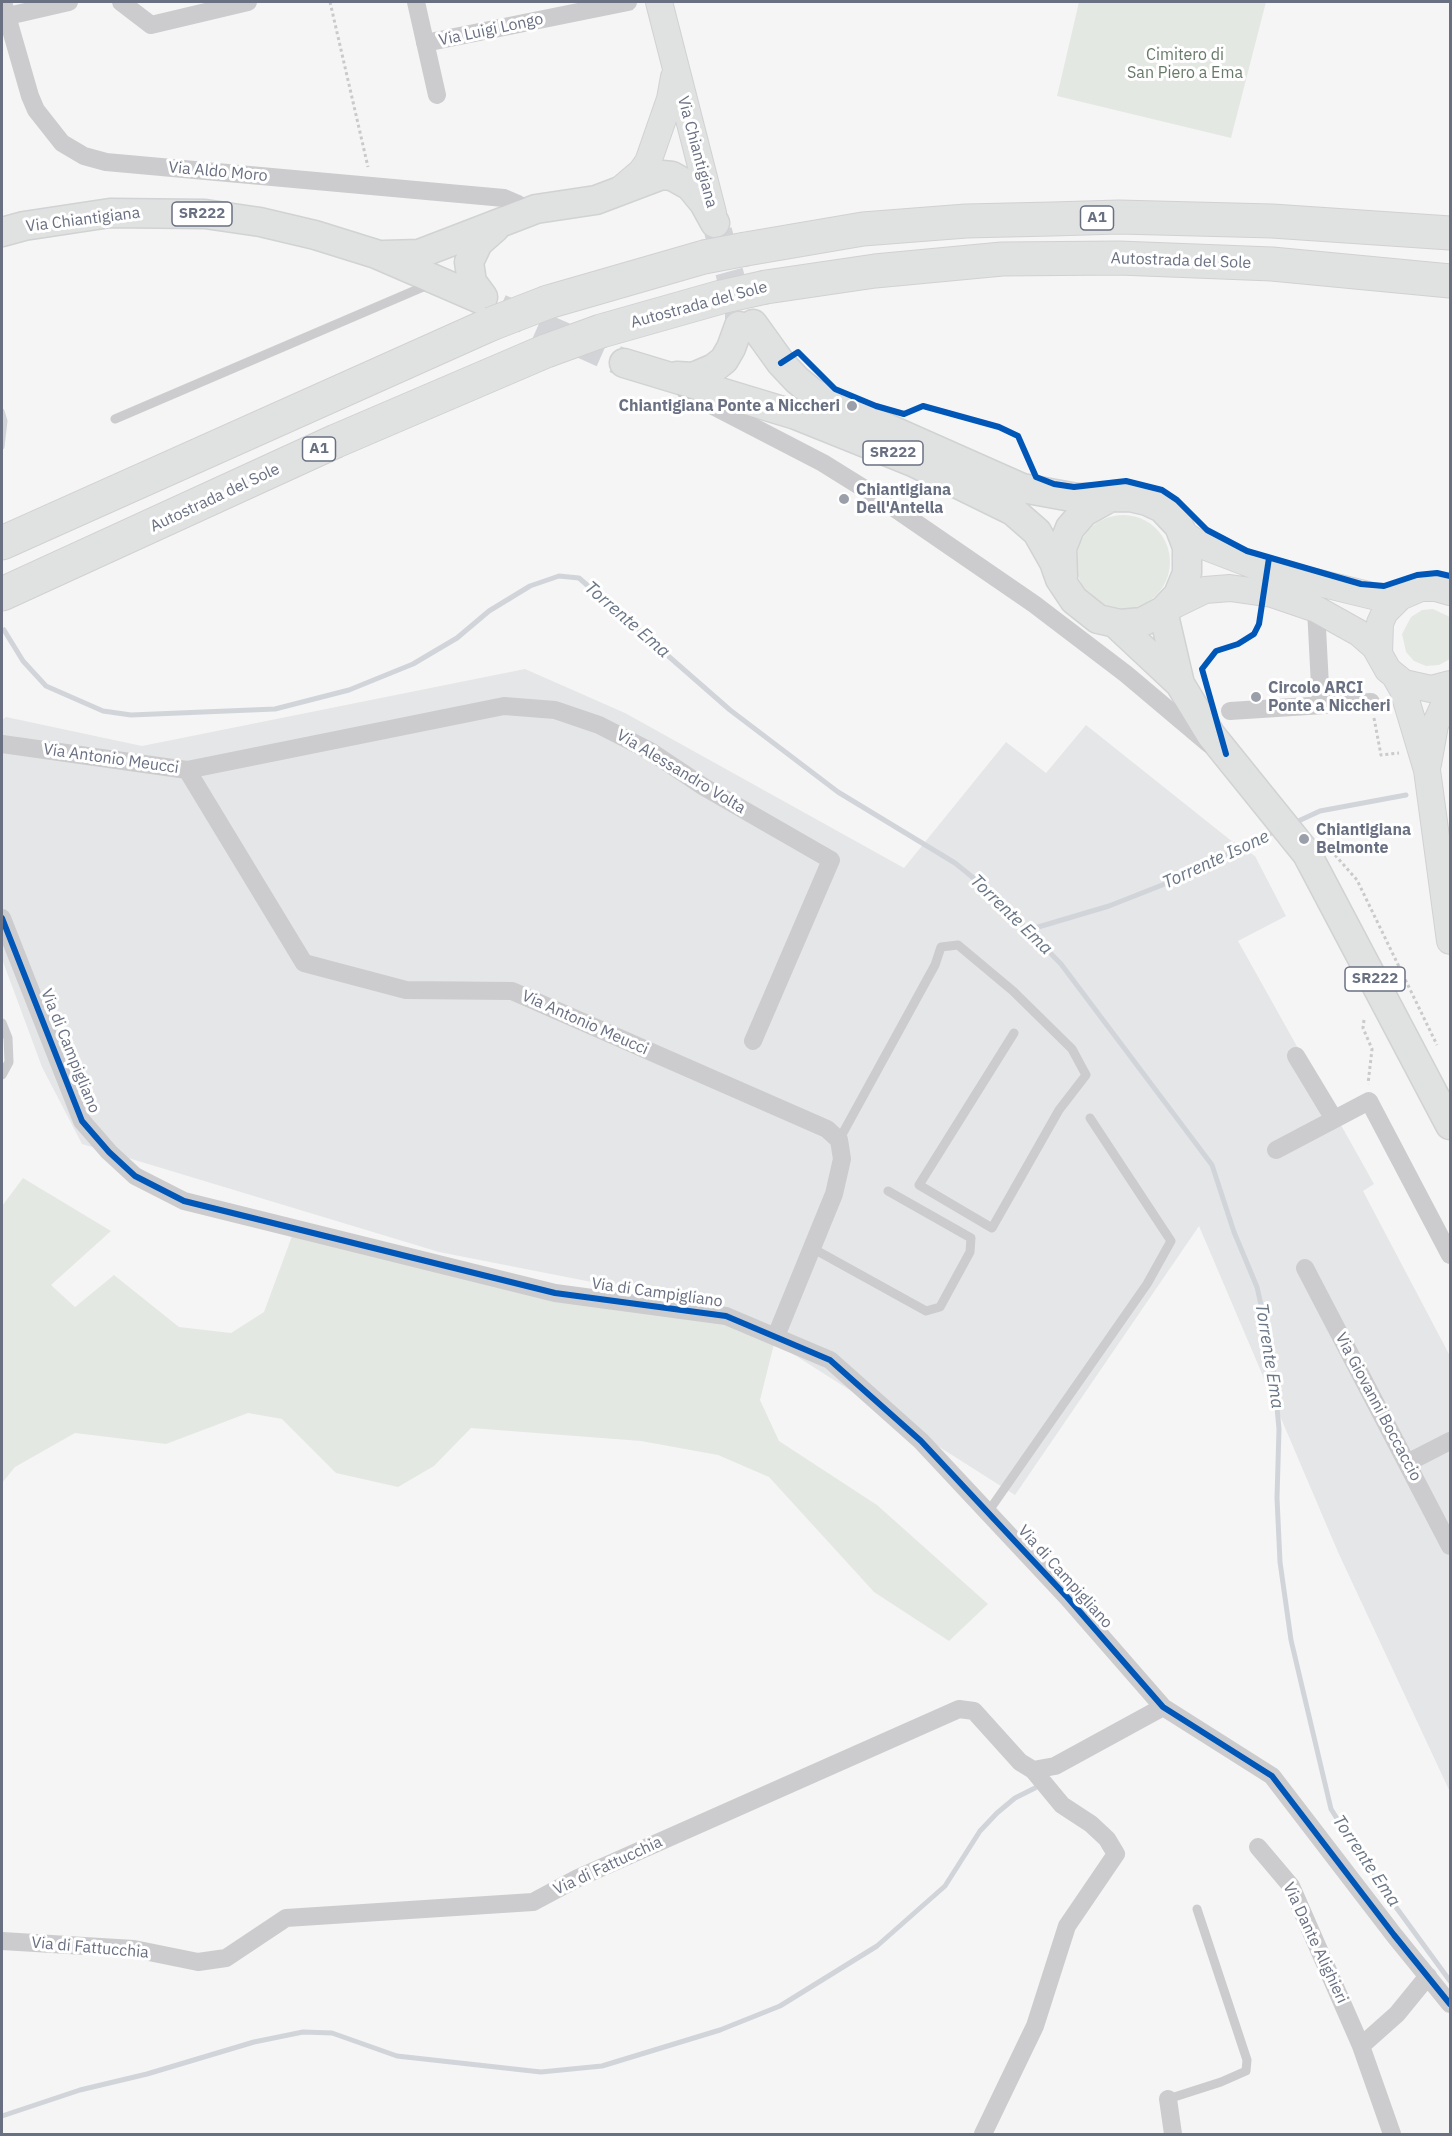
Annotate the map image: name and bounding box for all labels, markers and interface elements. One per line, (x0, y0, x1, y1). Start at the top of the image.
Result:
street label: Via Luigi Longo (437, 10, 545, 50)
park label: Cimitero di San Piero a Ema (1127, 45, 1243, 83)
street label: Via Chiantigiana (673, 94, 721, 210)
street label: Via Aldo Moro (168, 158, 268, 186)
road number: SR222 (172, 202, 232, 226)
street label: Via Chiantigiana (25, 203, 141, 237)
road number: A1 (1080, 206, 1114, 230)
street label: Autostrada del Sole (1110, 249, 1252, 273)
street label: Autostrada del Sole (629, 278, 769, 332)
place label: Chiantigiana Ponte a Niccheri (619, 396, 840, 416)
marker: Chiantigiana Ponte a Niccheri (845, 399, 859, 413)
road number: A1 (302, 437, 336, 461)
road number: SR222 (863, 441, 923, 465)
street label: Autostrada del Sole (147, 460, 283, 536)
place label: Chiantigiana Dell'Antella (856, 480, 951, 518)
marker: Chiantigiana Dell'Antella (837, 492, 851, 506)
water label: Torrente Ema (580, 577, 674, 663)
place label: Circolo ARCI Ponte a Niccheri (1268, 678, 1391, 716)
marker: Circolo ARCI Ponte a Niccheri (1249, 690, 1263, 704)
street label: Via Alessandro Volta (613, 726, 749, 818)
street label: Via Antonio Meucci (42, 740, 180, 778)
place label: Chiantigiana Belmonte (1316, 820, 1411, 858)
water label: Torrente Isone (1159, 826, 1273, 894)
marker: Chiantigiana Belmonte (1297, 832, 1311, 846)
water label: Torrente Ema (965, 870, 1057, 960)
road number: SR222 (1345, 967, 1405, 991)
street label: Via di Campigliano (36, 986, 104, 1116)
street label: Via Antonio Meucci (519, 986, 651, 1060)
street label: Via di Campigliano (590, 1274, 724, 1312)
water label: Torrente Ema (1250, 1302, 1288, 1410)
street label: Via Giovanni Boccaccio (1331, 1330, 1425, 1484)
street label: Via di Campigliano (1014, 1521, 1116, 1633)
water label: Torrente Ema (1327, 1811, 1405, 1911)
street label: Via di Fattucchia (551, 1832, 665, 1900)
street label: Via Dante Alighieri (1279, 1879, 1351, 2007)
street label: Via di Fattucchia (30, 1933, 150, 1963)

